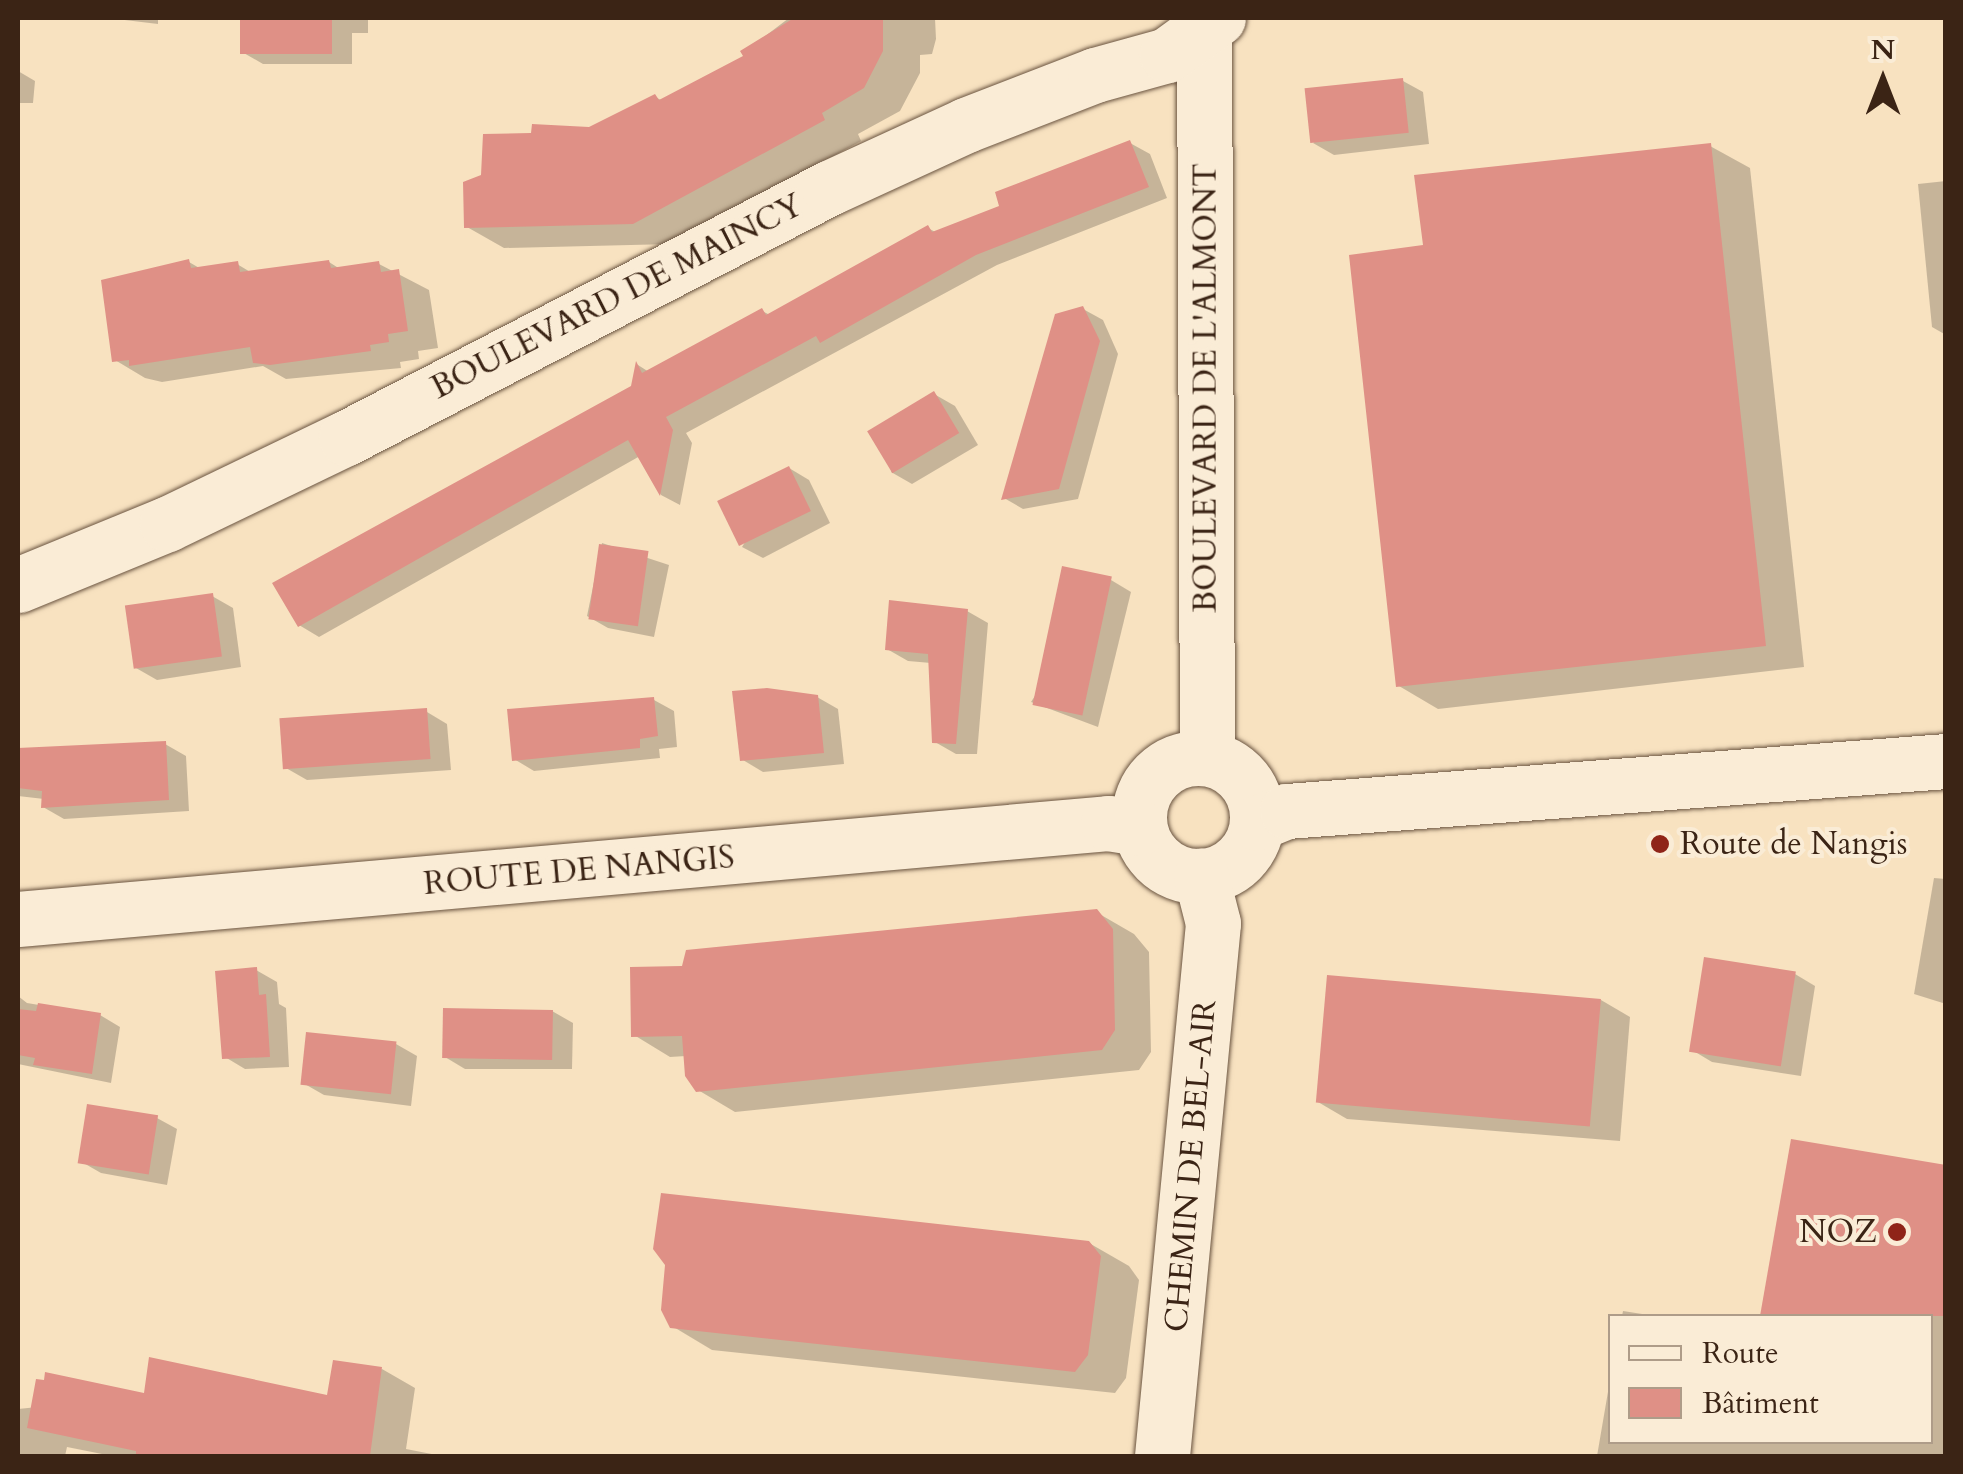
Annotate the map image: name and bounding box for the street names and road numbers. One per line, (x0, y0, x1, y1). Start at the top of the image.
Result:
street label: BOULEVARD DE L'ALMONT (1187, 163, 1225, 613)
street label: BOULEVARD DE MAINCY (425, 186, 809, 408)
street label: ROUTE DE NANGIS (422, 838, 736, 904)
street label: CHEMIN DE BEL-AIR (1157, 998, 1225, 1334)

